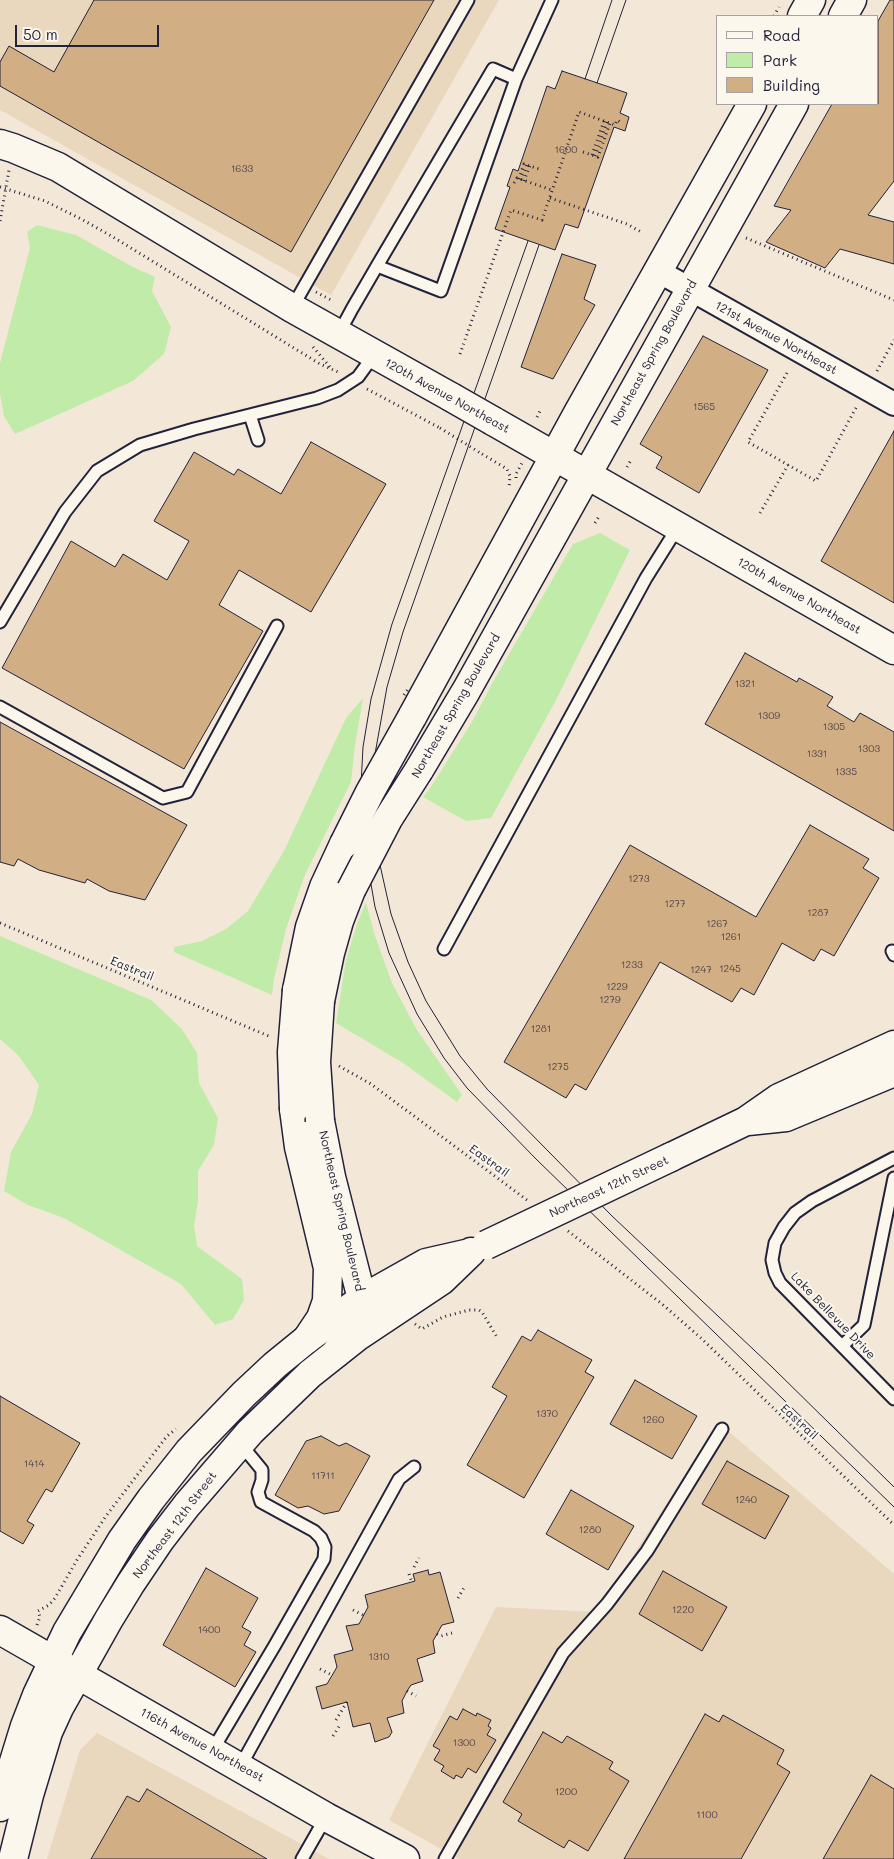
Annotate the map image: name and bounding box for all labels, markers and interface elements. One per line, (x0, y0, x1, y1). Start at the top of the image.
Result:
scale bar (18, 15, 161, 47)
legend (716, 15, 879, 105)
text: 50 m (23, 24, 58, 44)
text: Road (763, 25, 800, 45)
text: Park (763, 50, 797, 70)
text: Building (763, 75, 820, 95)
house number: 1600 (555, 144, 577, 156)
house number: 1633 (231, 163, 253, 175)
street label: Northeast Spring Boulevard (608, 278, 700, 428)
street label: 121st Avenue Northeast (712, 298, 840, 378)
street label: 120th Avenue Northeast (382, 356, 512, 436)
house number: 1565 (693, 401, 715, 413)
street label: 120th Avenue Northeast (734, 555, 864, 637)
street label: Northeast Spring Boulevard (409, 631, 503, 781)
house number: 1321 (735, 678, 755, 690)
house number: 1309 (758, 710, 780, 722)
house number: 1305 (823, 721, 845, 733)
house number: 1303 (858, 743, 880, 755)
house number: 1331 (807, 748, 827, 760)
house number: 1335 (835, 766, 857, 778)
house number: 1273 (628, 873, 650, 885)
house number: 1277 (664, 898, 686, 910)
house number: 1287 (807, 907, 829, 919)
house number: 1267 (706, 918, 728, 930)
house number: 1261 (721, 931, 741, 943)
street label: Eastrail (108, 954, 156, 984)
house number: 1233 (621, 959, 643, 971)
house number: 1245 (719, 963, 741, 975)
house number: 1247 (690, 964, 712, 976)
house number: 1229 (606, 981, 628, 993)
house number: 1279 (599, 994, 621, 1006)
house number: 1281 (531, 1023, 551, 1035)
house number: 1275 (547, 1061, 569, 1073)
street label: Northeast Spring Boulevard (316, 1129, 366, 1293)
street label: Eastrail (466, 1142, 512, 1180)
street label: Northeast 12th Street (547, 1153, 671, 1221)
street label: Lake Bellevue Drive (788, 1269, 878, 1363)
street label: Eastrail (777, 1401, 821, 1443)
house number: 1370 (536, 1408, 558, 1420)
house number: 1260 (642, 1414, 664, 1426)
house number: 1414 (24, 1458, 44, 1470)
street label: Northeast 12th Street (130, 1469, 220, 1581)
house number: 11711 (311, 1470, 335, 1482)
house number: 1240 (735, 1494, 757, 1506)
house number: 1280 (579, 1524, 601, 1536)
house number: 1220 (672, 1604, 694, 1616)
house number: 1400 (198, 1624, 220, 1636)
house number: 1310 (369, 1651, 389, 1663)
street label: 116th Avenue Northeast (138, 1705, 266, 1785)
house number: 1300 (453, 1737, 475, 1749)
house number: 1200 (555, 1786, 577, 1798)
house number: 1100 (696, 1809, 718, 1821)

